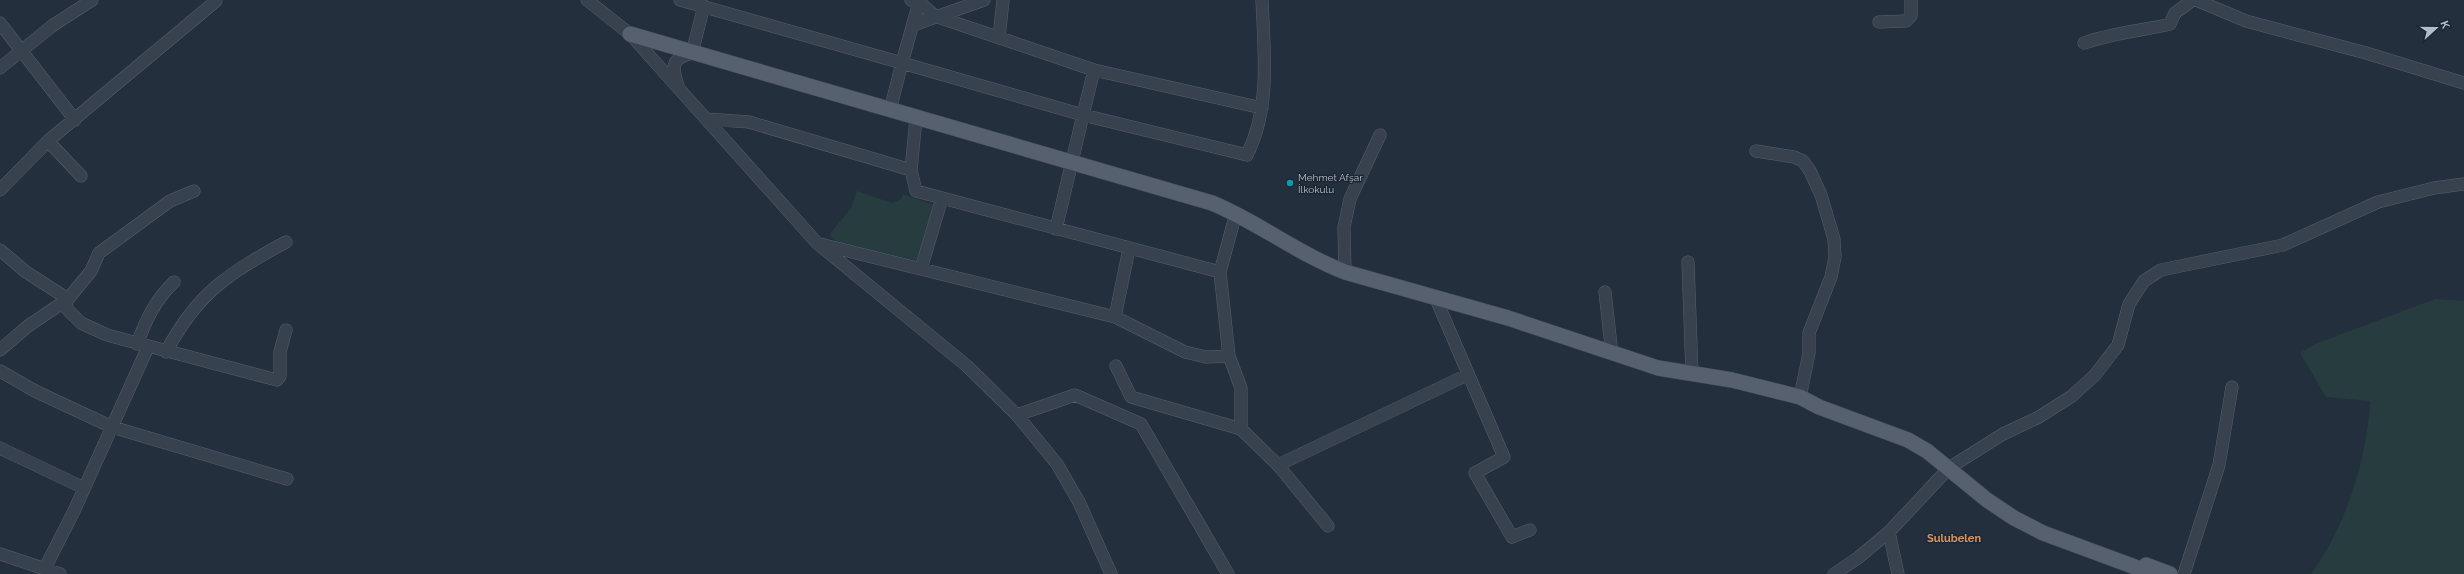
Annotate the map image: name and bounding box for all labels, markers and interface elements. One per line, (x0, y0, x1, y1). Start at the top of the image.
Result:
north arrow (2416, 8, 2456, 48)
text: K (2437, 19, 2452, 31)
place label: Mehmet Afşar İlkokulu (1298, 172, 1363, 195)
marker: Mehmet Afşar İlkokulu (1285, 178, 1295, 188)
district label: Sulubelen (1927, 532, 1981, 545)

